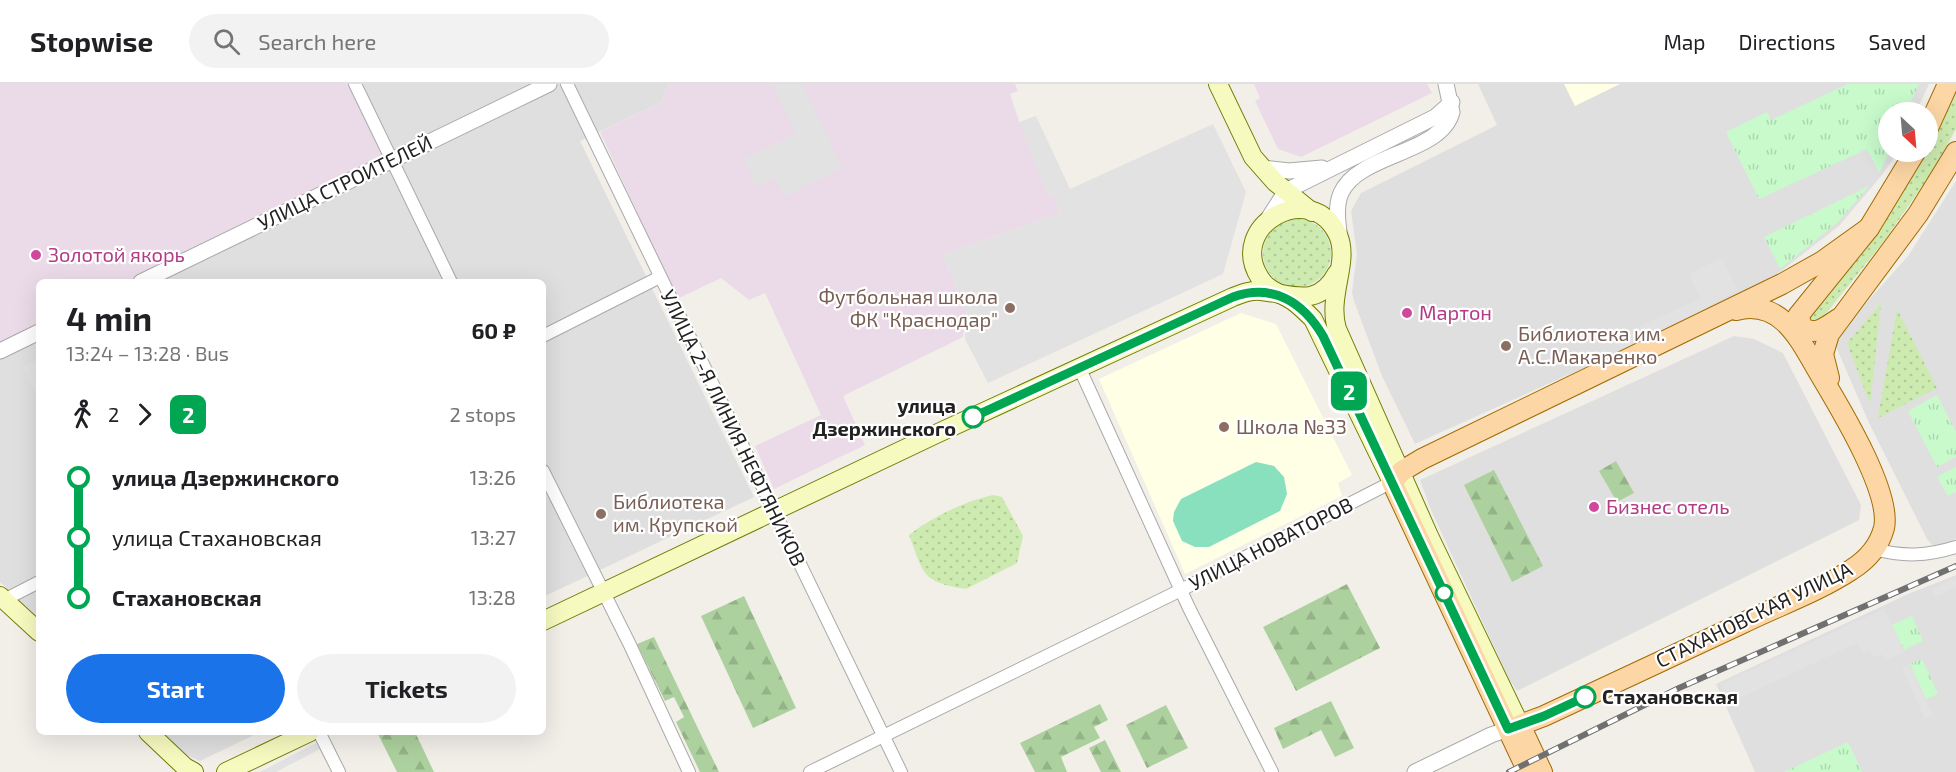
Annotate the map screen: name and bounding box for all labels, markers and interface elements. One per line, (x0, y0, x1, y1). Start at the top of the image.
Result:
search box (189, 14, 609, 68)
text: Stopwise (30, 24, 153, 58)
icon: search (210, 25, 243, 58)
text: Search here (258, 28, 376, 54)
text: Map (1663, 29, 1706, 54)
text: Directions (1739, 29, 1835, 54)
text: Saved (1868, 29, 1926, 54)
north arrow (1878, 102, 1938, 162)
map controls (1878, 102, 1938, 162)
street label: УЛИЦА СТРОИТЕЛЕЙ (254, 129, 436, 235)
place label: Золотой якорь (48, 242, 185, 266)
marker: Золотой якорь (29, 248, 43, 262)
place label: Футбольная школа ФК "Краснодар" (819, 284, 998, 331)
street label: УЛИЦА 2-Я ЛИНИЯ НЕФТЯНИКОВ (656, 286, 811, 570)
text: 4 min (66, 298, 152, 338)
place label: Мартон (1419, 300, 1492, 324)
marker: Футбольная школа ФК "Краснодар" (1003, 301, 1017, 315)
marker: Мартон (1400, 306, 1414, 320)
text: 60 ₽ (471, 317, 516, 343)
place label: Библиотека им. А.С.Макаренко (1518, 321, 1665, 368)
marker: Библиотека им. А.С.Макаренко (1499, 339, 1513, 353)
text: 13:24 – 13:28 · Bus (66, 341, 229, 365)
line badge: 2 (1330, 372, 1368, 410)
text: 2 (1343, 379, 1355, 404)
place label: улица Дзержинского (813, 393, 956, 440)
icon: walk (66, 398, 99, 431)
icon: forward (128, 398, 161, 431)
text: 2 (108, 402, 119, 426)
text: 2 (182, 402, 194, 427)
text: 2 stops (449, 402, 516, 426)
marker: улица Дзержинского (962, 406, 984, 428)
place label: Школа №33 (1236, 414, 1347, 438)
marker: Школа №33 (1217, 420, 1231, 434)
text: улица Дзержинского (112, 464, 339, 490)
text: 13:26 (470, 465, 516, 489)
place label: Библиотека им. Крупской (613, 489, 738, 537)
street label: УЛИЦА НОВАТОРОВ (1185, 491, 1356, 595)
place label: Бизнес отель (1606, 494, 1730, 518)
marker: Бизнес отель (1587, 500, 1601, 514)
marker: Библиотека им. Крупской (594, 507, 608, 521)
text: улица Стахановская (112, 524, 322, 550)
text: 13:27 (471, 525, 516, 549)
street label: СТАХАНОВСКАЯ УЛИЦА (1652, 556, 1856, 672)
text: Стахановская (112, 584, 262, 610)
unlabelled marker (1435, 584, 1453, 602)
text: 13:28 (469, 585, 516, 609)
button: Start (66, 654, 285, 723)
button: Tickets (297, 654, 516, 723)
place label: Стахановская (1602, 684, 1738, 708)
marker: Стахановская (1574, 686, 1596, 708)

